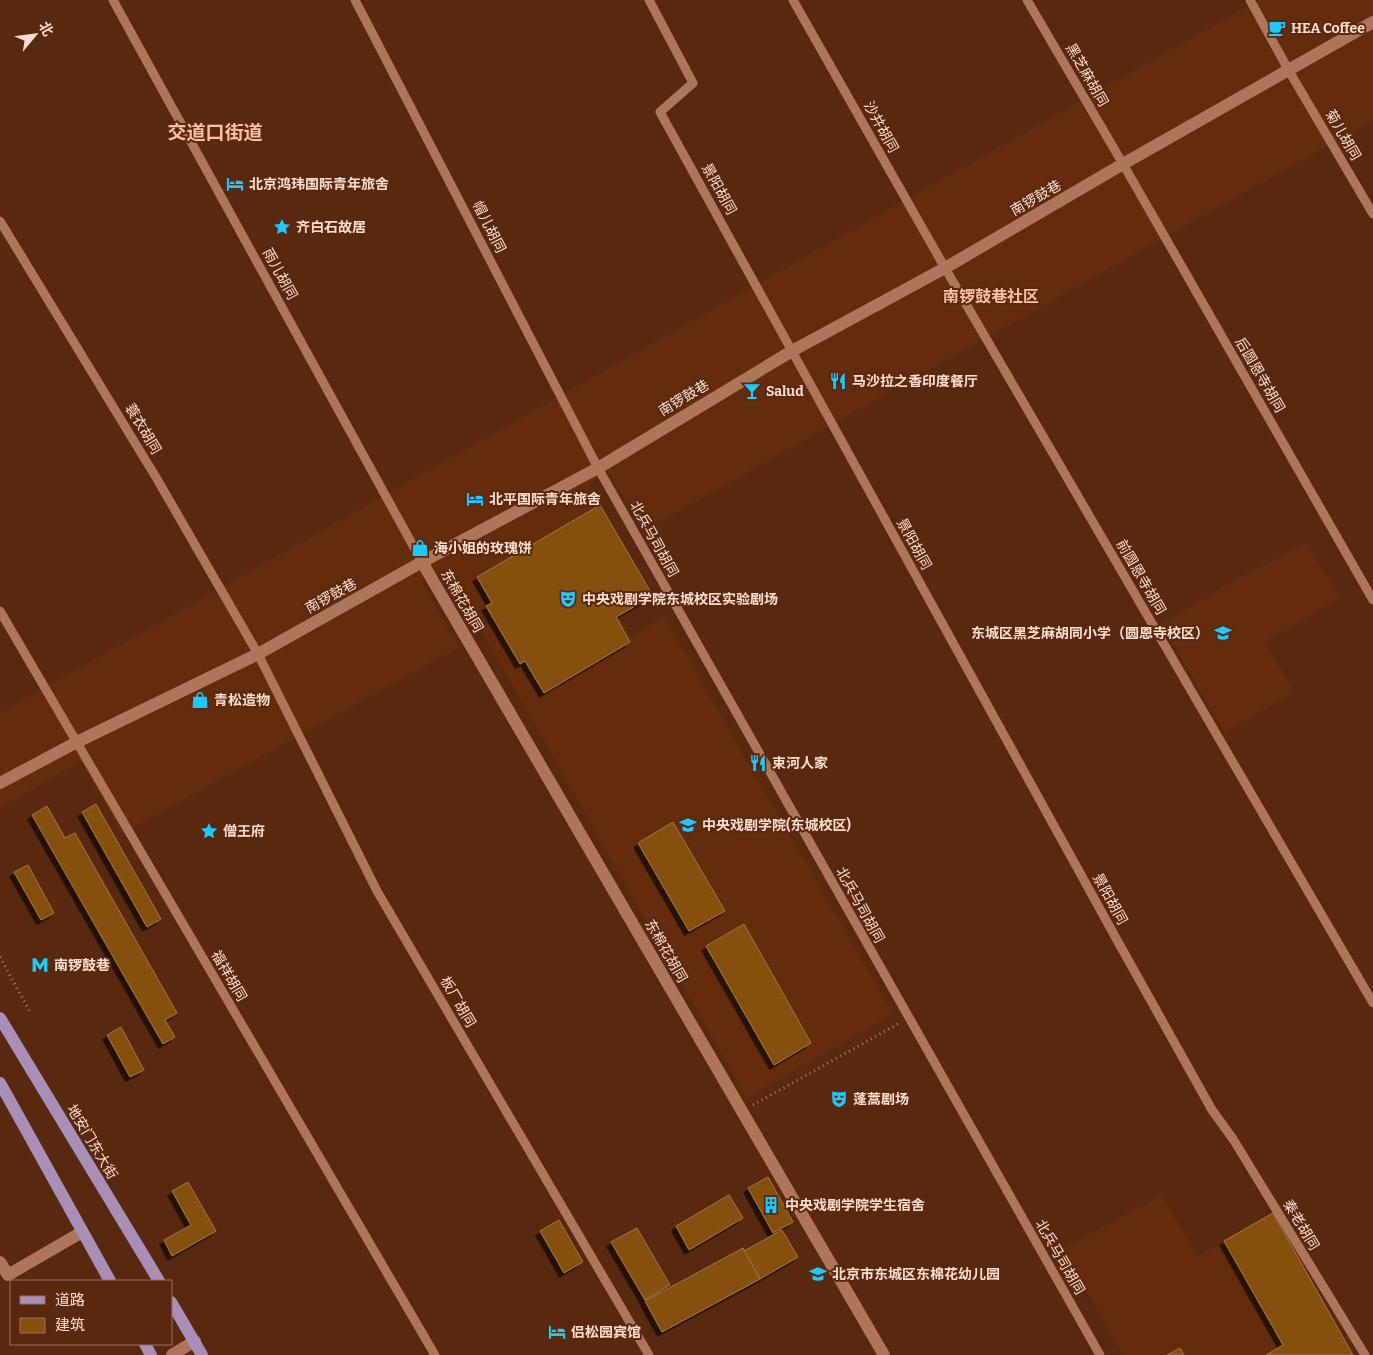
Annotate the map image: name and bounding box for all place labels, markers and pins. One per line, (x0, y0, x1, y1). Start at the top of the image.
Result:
cafe icon: HEA Coffee (1267, 18, 1287, 38)
place label: HEA Coffee (1291, 20, 1365, 37)
hotel icon: 北京鸿玮国际青年旅舍 (225, 174, 245, 194)
place label: 北京鸿玮国际青年旅舍 (249, 176, 389, 193)
place icon: 齐白石故居 (272, 217, 292, 237)
place label: 齐白石故居 (296, 219, 366, 236)
restaurant icon: 马沙拉之香印度餐厅 (828, 371, 848, 391)
place label: 马沙拉之香印度餐厅 (852, 373, 978, 390)
bar icon: Salud (742, 381, 762, 401)
place label: Salud (766, 383, 804, 400)
hotel icon: 北平国际青年旅舍 (465, 489, 485, 509)
place label: 北平国际青年旅舍 (489, 491, 601, 508)
shop icon: 海小姐的玫瑰饼 (410, 538, 430, 558)
place label: 海小姐的玫瑰饼 (434, 540, 532, 557)
theatre icon: 中央戏剧学院东城校区实验剧场 (558, 589, 578, 609)
place label: 中央戏剧学院东城校区实验剧场 (582, 591, 778, 608)
school or university icon: 东城区黑芝麻胡同小学（圆恩寺校区） (1213, 623, 1233, 643)
place label: 东城区黑芝麻胡同小学（圆恩寺校区） (971, 625, 1209, 642)
shop icon: 青松造物 (190, 690, 210, 710)
place label: 青松造物 (214, 692, 270, 709)
restaurant icon: 束河人家 (748, 753, 768, 773)
place label: 束河人家 (772, 755, 828, 772)
school or university icon: 中央戏剧学院(东城校区) (678, 815, 698, 835)
place label: 中央戏剧学院(东城校区) (702, 816, 851, 834)
place icon: 僧王府 (199, 821, 219, 841)
place label: 僧王府 (223, 823, 265, 840)
metro station icon: 南锣鼓巷 (30, 955, 50, 975)
place label: 南锣鼓巷 (54, 957, 110, 974)
theatre icon: 蓬蒿剧场 (829, 1089, 849, 1109)
place label: 蓬蒿剧场 (853, 1091, 909, 1108)
building icon: 中央戏剧学院学生宿舍 (761, 1195, 781, 1215)
place label: 中央戏剧学院学生宿舍 (785, 1197, 925, 1214)
school or university icon: 北京市东城区东棉花幼儿园 (808, 1264, 828, 1284)
place label: 北京市东城区东棉花幼儿园 (832, 1266, 1000, 1283)
hotel icon: 侣松园宾馆 (547, 1322, 567, 1342)
place label: 侣松园宾馆 (571, 1324, 641, 1341)

